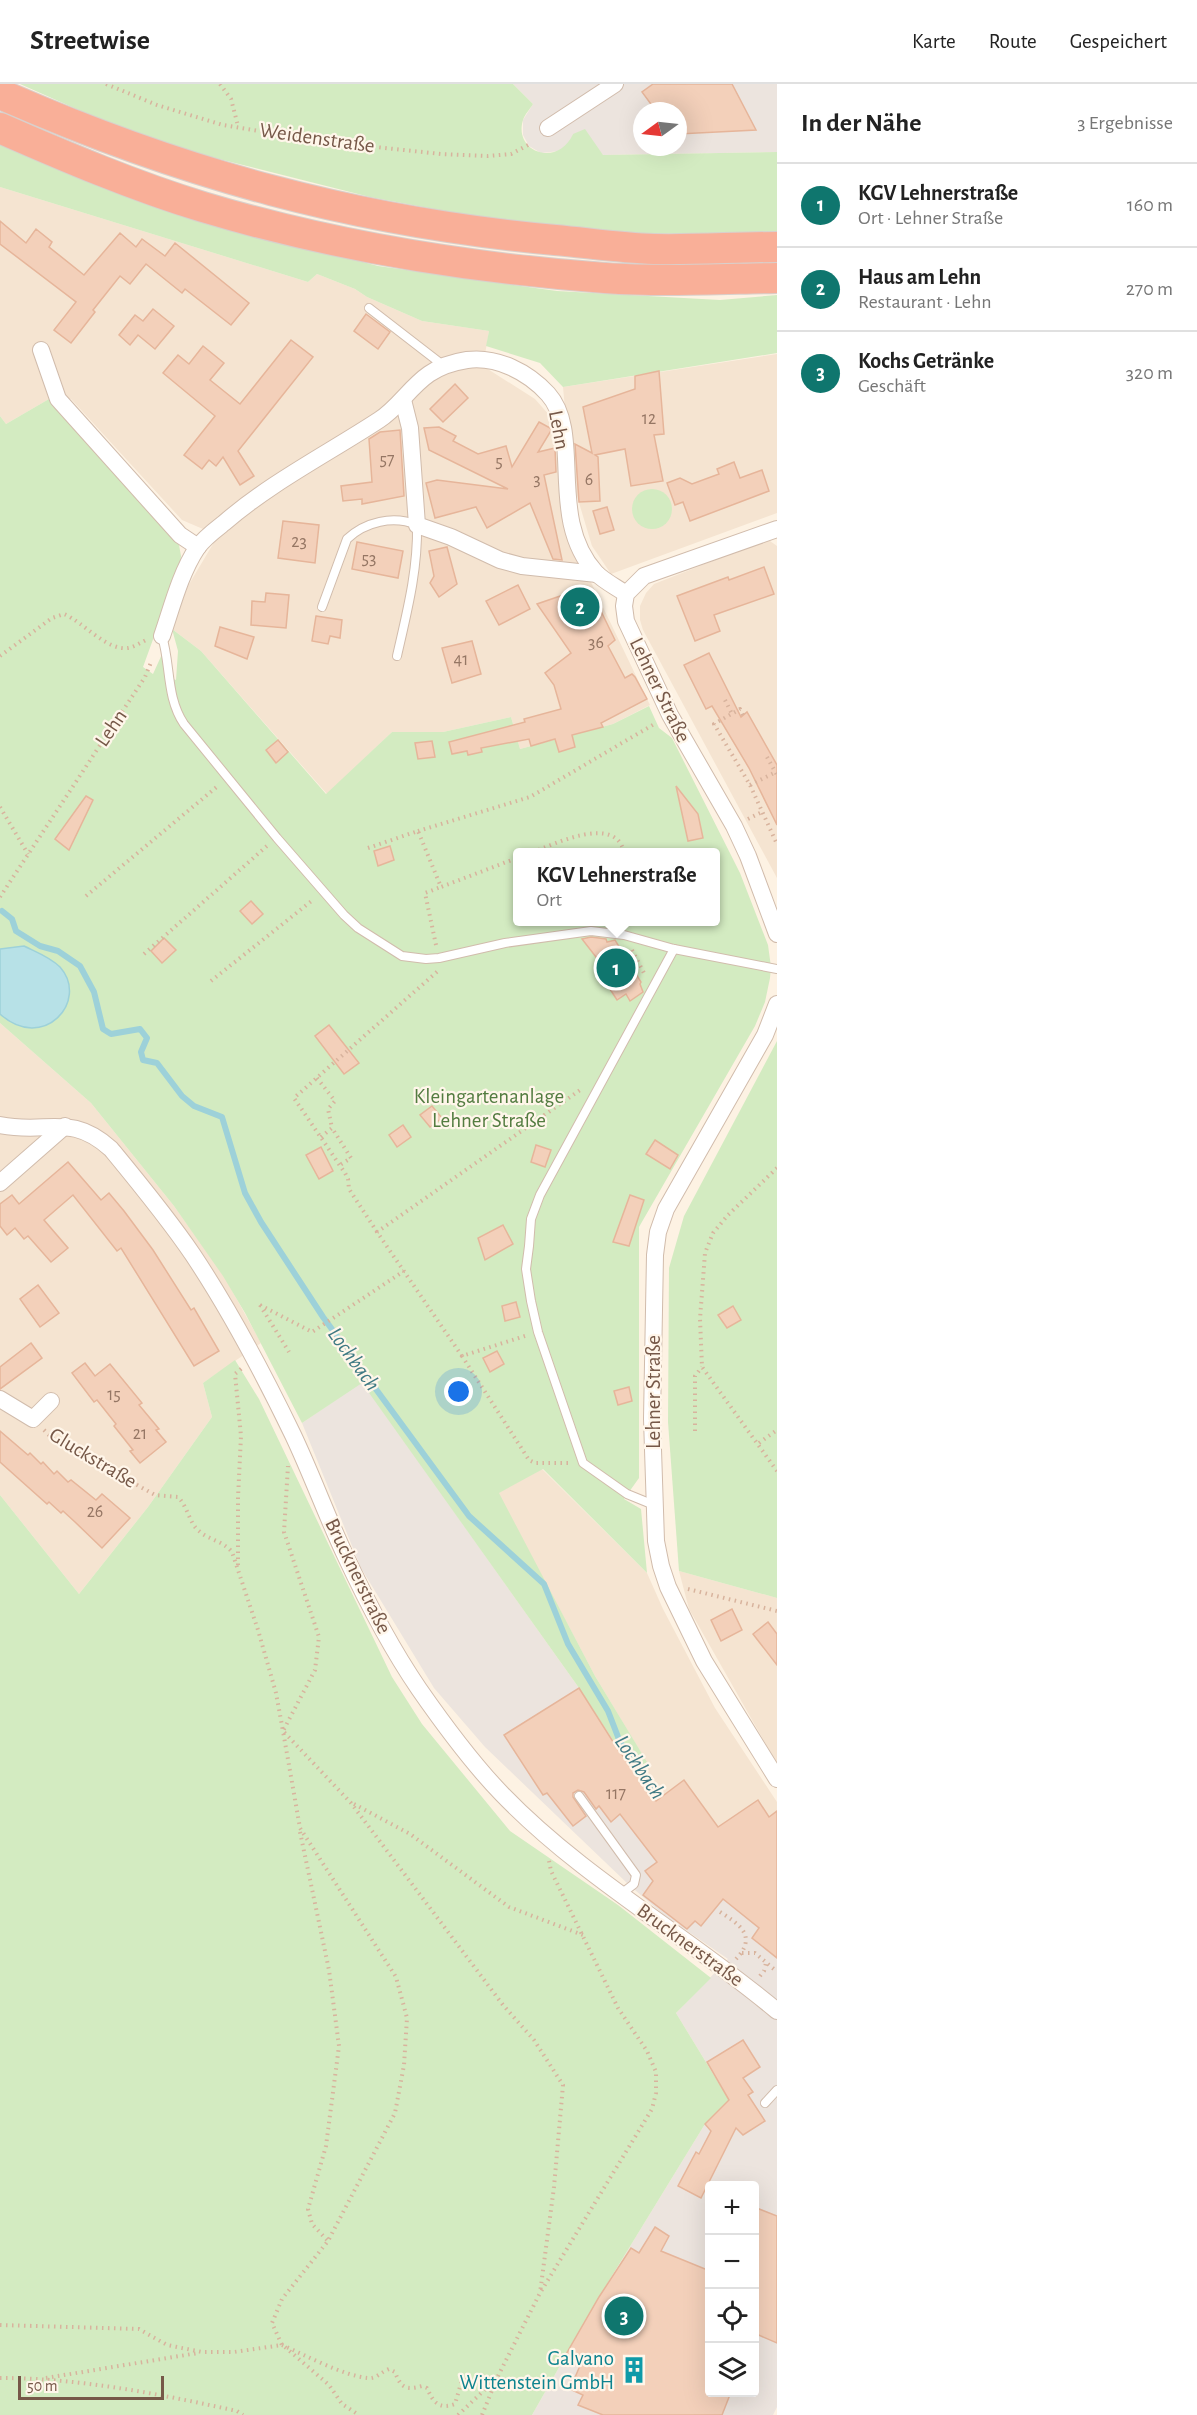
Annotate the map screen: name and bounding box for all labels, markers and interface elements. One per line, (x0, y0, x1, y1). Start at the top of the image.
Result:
text: Streetwise (30, 27, 150, 55)
text: Karte (912, 31, 956, 52)
text: Route (989, 31, 1037, 52)
text: Gespeichert (1070, 31, 1167, 52)
north arrow (633, 102, 687, 156)
text: In der Nähe (801, 110, 921, 136)
text: 3 Ergebnisse (1077, 113, 1173, 133)
street label: Weidenstraße (258, 120, 376, 156)
text: KGV Lehnerstraße (858, 182, 1018, 204)
text: 1 (817, 195, 824, 215)
text: 160 m (1127, 195, 1173, 215)
text: Ort · Lehner Straße (858, 208, 1003, 228)
text: Haus am Lehn (858, 266, 981, 288)
text: 2 (816, 279, 825, 299)
text: 270 m (1126, 279, 1173, 299)
text: Restaurant · Lehn (858, 292, 992, 312)
text: Kochs Getränke (858, 350, 994, 372)
text: 3 (816, 363, 825, 383)
text: 320 m (1126, 363, 1173, 383)
text: Geschäft (858, 376, 926, 396)
street label: Lehn (545, 409, 573, 451)
house number: 12 (642, 410, 656, 428)
house number: 57 (379, 451, 395, 469)
house number: 5 (495, 453, 503, 471)
house number: 3 (533, 471, 541, 489)
house number: 6 (585, 471, 593, 489)
house number: 23 (291, 533, 307, 551)
house number: 53 (362, 550, 376, 568)
pin: 2 (560, 584, 600, 630)
house number: 36 (588, 634, 604, 652)
street label: Lehner Straße (626, 634, 694, 746)
house number: 41 (454, 651, 468, 669)
street label: Lehn (91, 706, 131, 750)
popup (513, 848, 720, 926)
text: KGV Lehnerstraße (536, 864, 697, 886)
text: Ort (536, 890, 562, 910)
pin: 1 (596, 946, 636, 990)
park label: Kleingartenanlage Lehner Straße (414, 1086, 564, 1131)
water label: Lochbach (324, 1323, 384, 1395)
street label: Lehner Straße (643, 1335, 664, 1449)
your location (444, 1377, 473, 1406)
house number: 15 (107, 1386, 121, 1404)
street label: Gluckstraße (46, 1424, 140, 1492)
house number: 21 (133, 1425, 147, 1443)
house number: 26 (87, 1503, 103, 1521)
street label: Brucknerstraße (321, 1515, 395, 1637)
water label: Lochbach (611, 1731, 669, 1803)
house number: 117 (606, 1785, 626, 1803)
street label: Brucknerstraße (633, 1900, 747, 1990)
map controls (705, 2181, 759, 2397)
button: + (705, 2181, 759, 2235)
button: − (705, 2235, 759, 2289)
button: locate (705, 2289, 759, 2343)
pin: 3 (604, 2294, 644, 2338)
button: layers (705, 2343, 759, 2397)
place label: Galvano Wittenstein GmbH (460, 2348, 614, 2393)
building icon: Galvano Wittenstein GmbH (619, 2355, 649, 2385)
scale bar (18, 2373, 164, 2400)
text: 50 m (27, 2378, 58, 2394)

